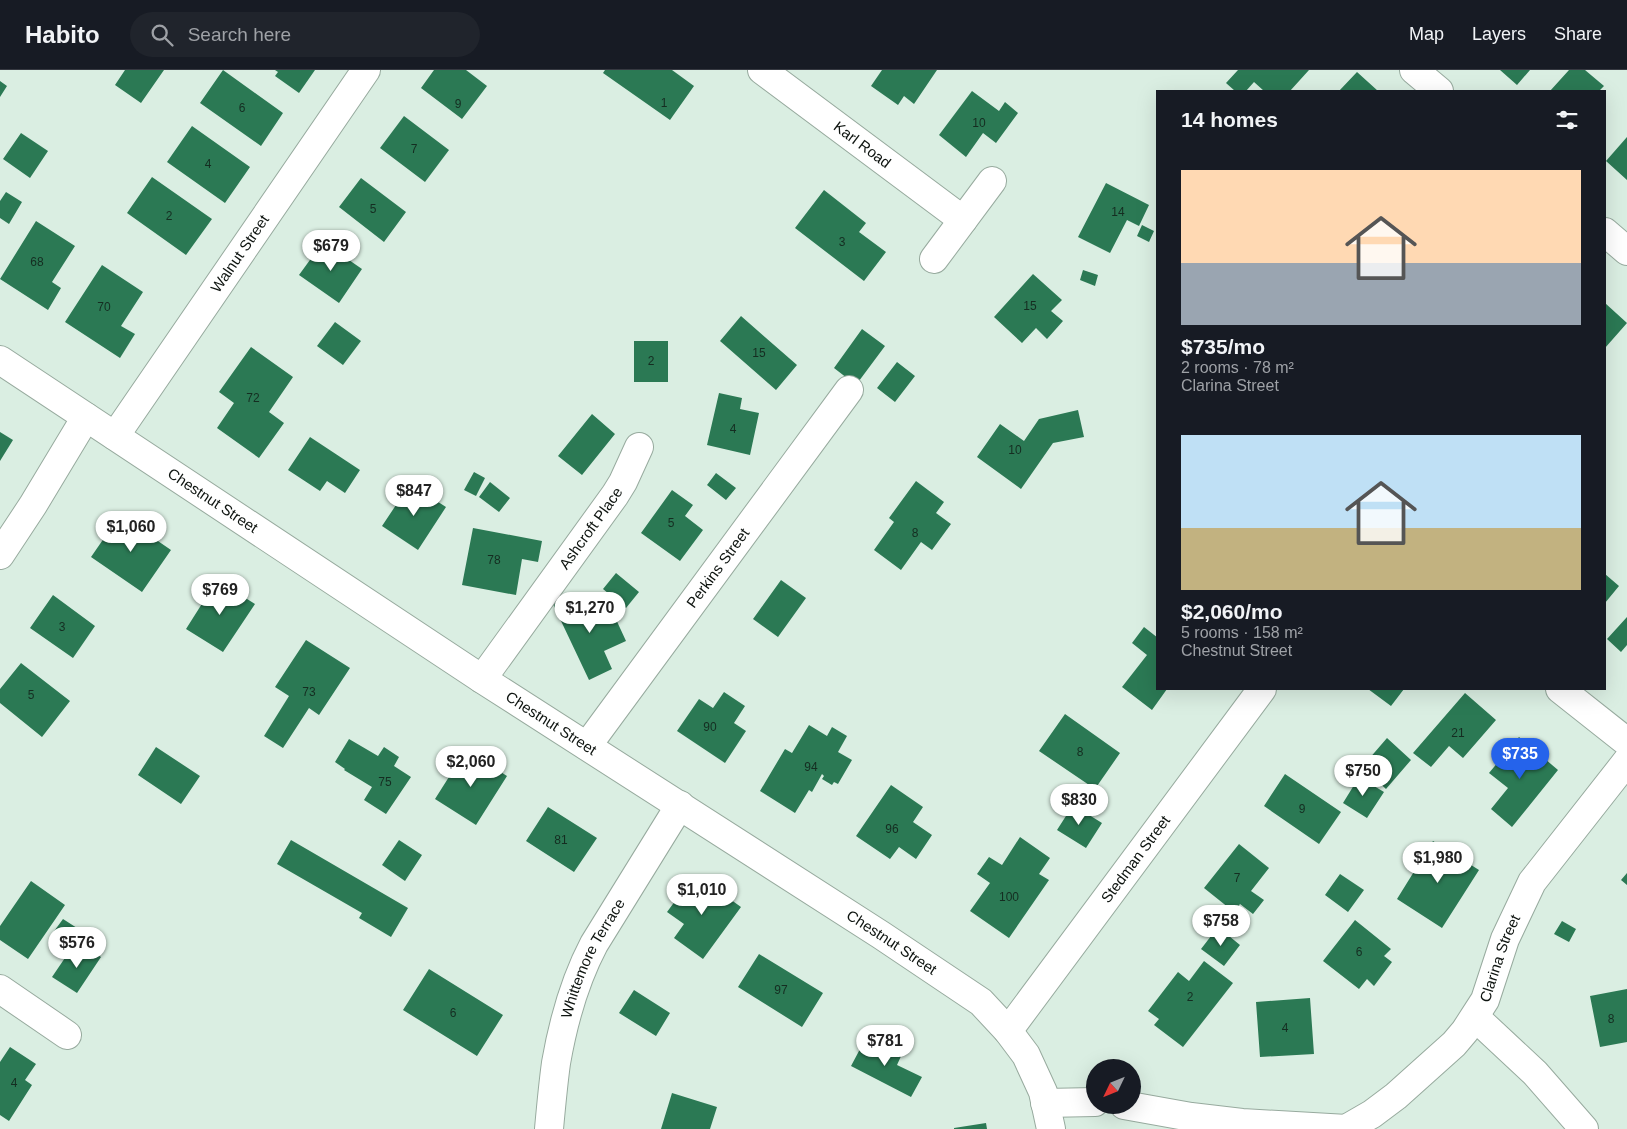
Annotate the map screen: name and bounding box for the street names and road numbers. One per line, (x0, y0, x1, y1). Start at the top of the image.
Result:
street label: Karl Road (831, 118, 894, 171)
street label: Walnut Street (207, 211, 273, 296)
street label: Chestnut Street (165, 464, 262, 537)
street label: Ashcroft Place (555, 484, 626, 572)
street label: Perkins Street (683, 524, 753, 611)
street label: Chestnut Street (503, 688, 600, 759)
street label: Stedman Street (1097, 811, 1174, 906)
street label: Whittemore Terrace (557, 895, 628, 1020)
street label: Chestnut Street (844, 906, 941, 978)
street label: Clarina Street (1476, 911, 1524, 1004)

